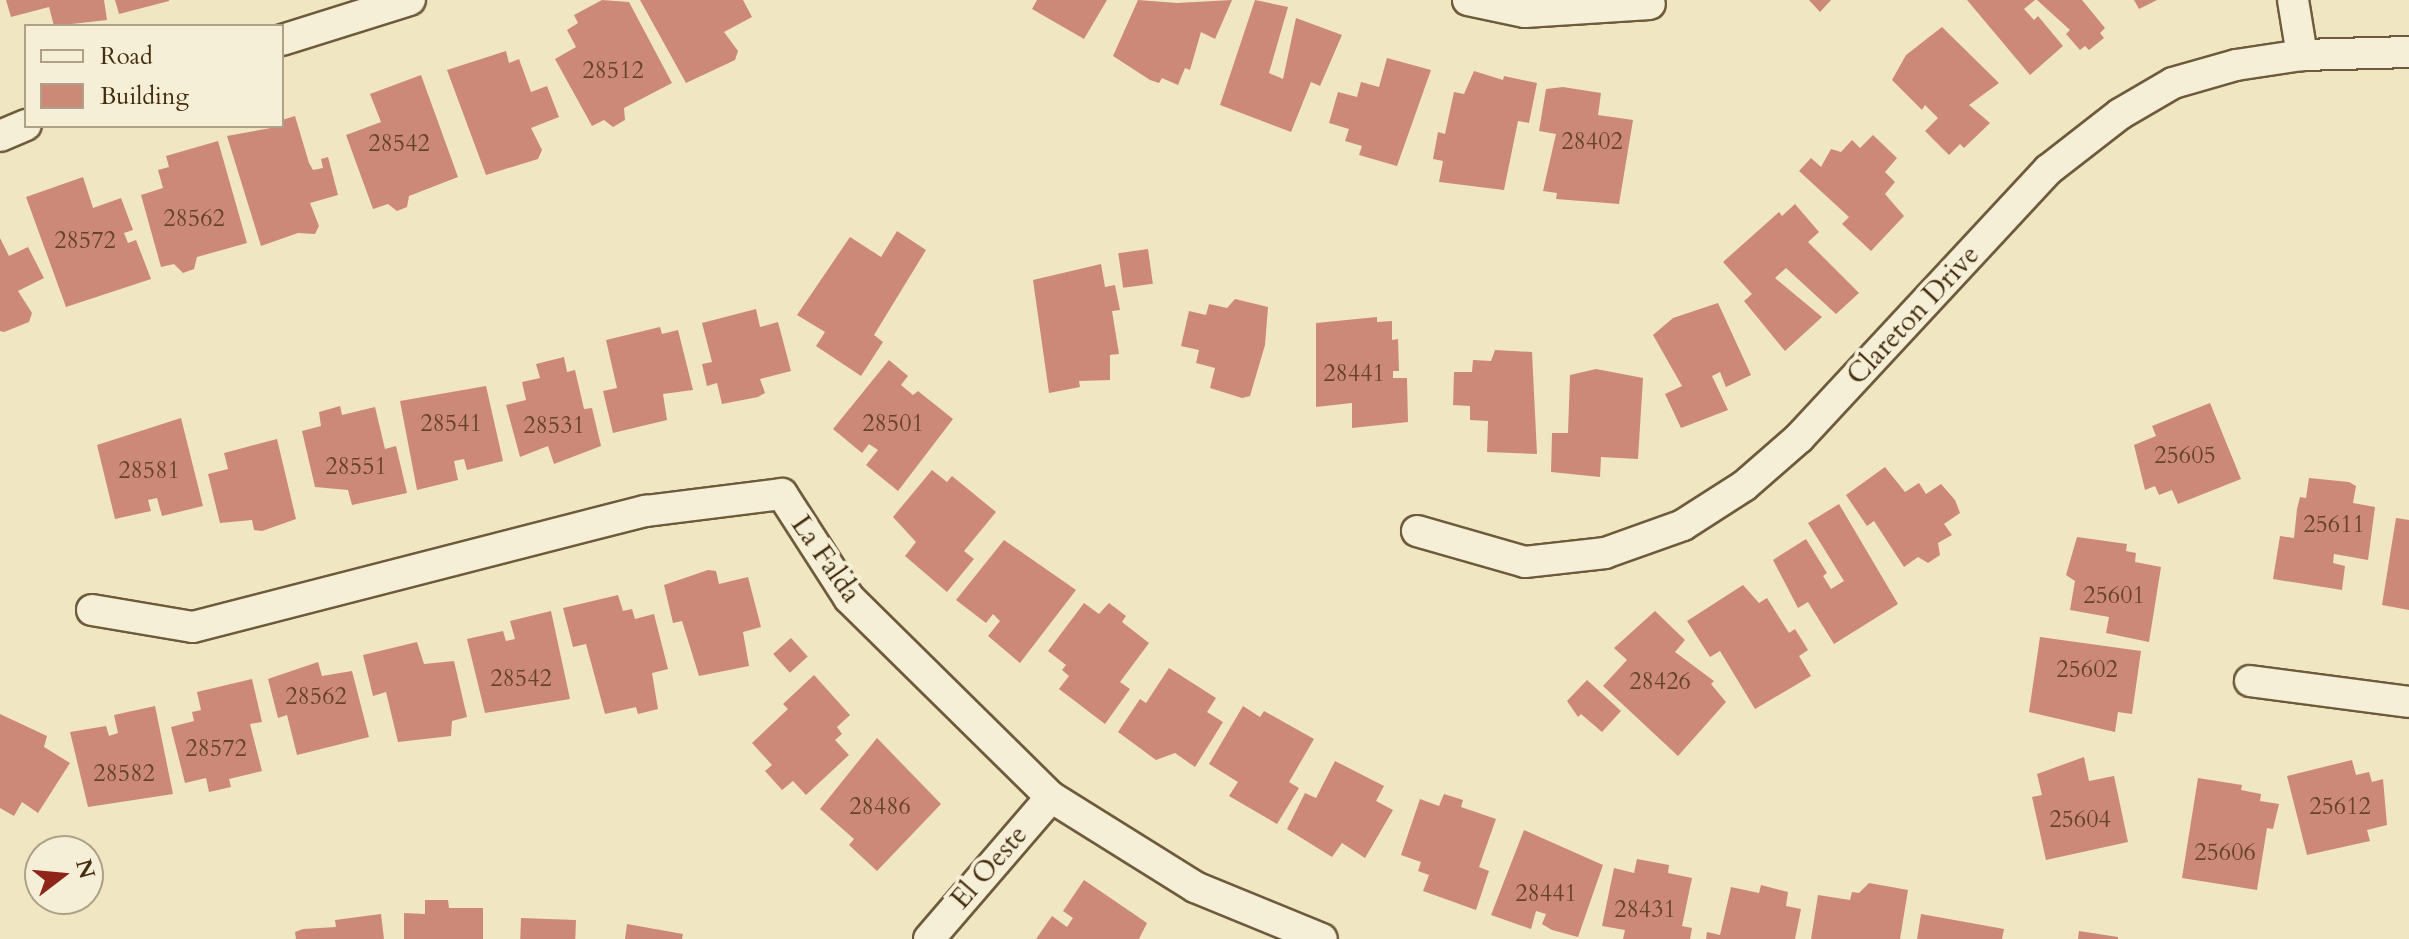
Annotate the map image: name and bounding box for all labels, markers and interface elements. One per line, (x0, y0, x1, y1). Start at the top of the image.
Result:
legend (24, 24, 284, 128)
text: Road (100, 40, 153, 73)
house number: 28512 (582, 57, 644, 85)
text: Building (100, 80, 189, 113)
house number: 28402 (1561, 128, 1623, 156)
house number: 28542 (368, 130, 430, 158)
house number: 28562 (163, 205, 225, 233)
house number: 28572 (54, 227, 116, 255)
street label: Clareton Drive (1840, 238, 1986, 392)
house number: 28441 (1323, 360, 1385, 388)
house number: 28541 (420, 410, 482, 438)
house number: 28501 (862, 410, 924, 438)
house number: 28531 (523, 412, 585, 440)
house number: 25605 (2154, 442, 2216, 470)
house number: 28551 (325, 453, 387, 481)
house number: 28581 (118, 457, 180, 485)
street label: La Falda (784, 509, 868, 609)
house number: 25611 (2303, 511, 2365, 539)
house number: 25601 (2083, 582, 2145, 610)
house number: 25602 (2056, 656, 2118, 684)
house number: 28542 (490, 665, 552, 693)
house number: 28426 (1629, 668, 1691, 696)
house number: 28562 (285, 683, 347, 711)
house number: 28572 (185, 735, 247, 763)
house number: 28582 (93, 760, 155, 788)
house number: 28486 (849, 793, 911, 821)
house number: 25612 (2309, 793, 2371, 821)
house number: 25604 (2049, 806, 2111, 834)
street label: El Oeste (944, 818, 1034, 916)
north arrow (24, 835, 104, 915)
house number: 25606 (2194, 839, 2256, 867)
text: N (68, 856, 102, 882)
house number: 28441 (1515, 880, 1577, 908)
house number: 28431 (1614, 896, 1676, 924)

